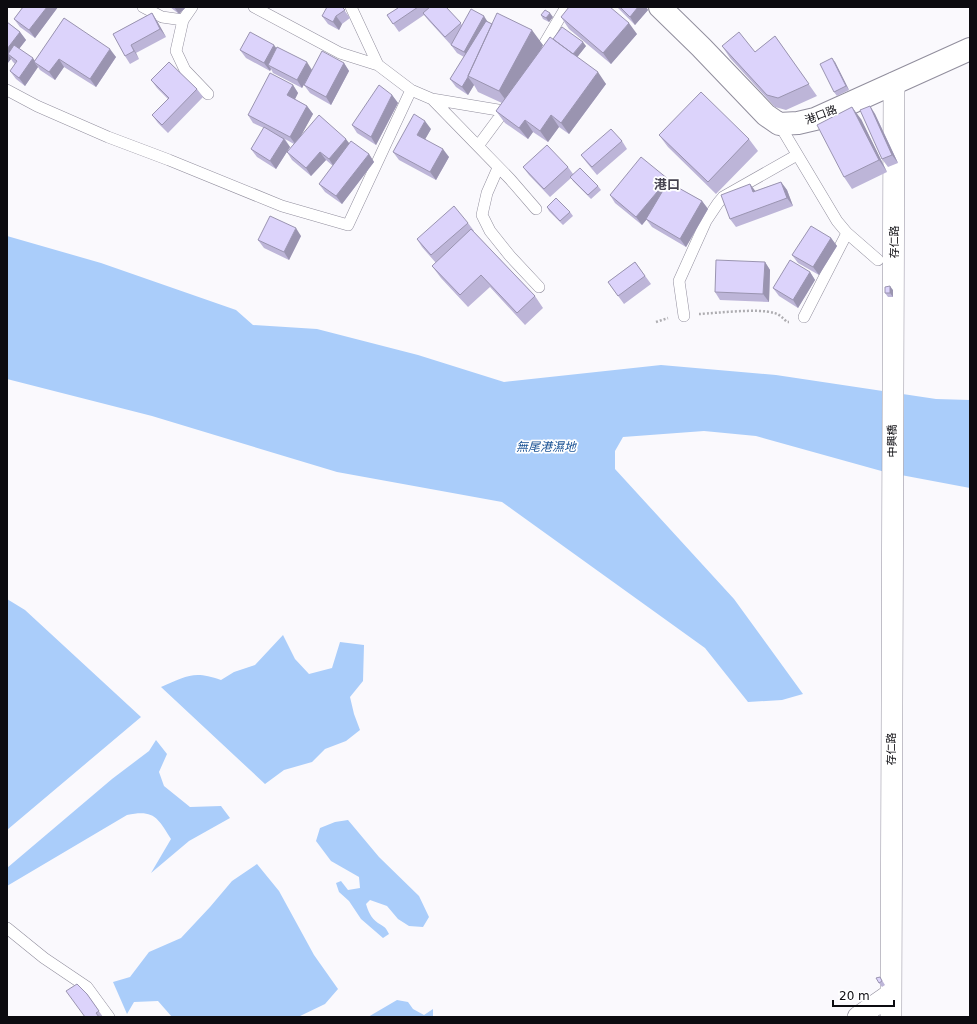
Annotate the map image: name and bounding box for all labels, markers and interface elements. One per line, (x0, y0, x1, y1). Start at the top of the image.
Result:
street label: 港口路 (803, 103, 839, 127)
district label: 港口 (654, 177, 680, 192)
street label: 存仁路 (888, 226, 901, 259)
street label: 中興橋 (886, 425, 899, 458)
water label: 無尾港濕地 (516, 440, 577, 454)
street label: 存仁路 (885, 733, 898, 766)
scale bar (833, 982, 894, 1008)
text: 20 m (839, 989, 870, 1003)

